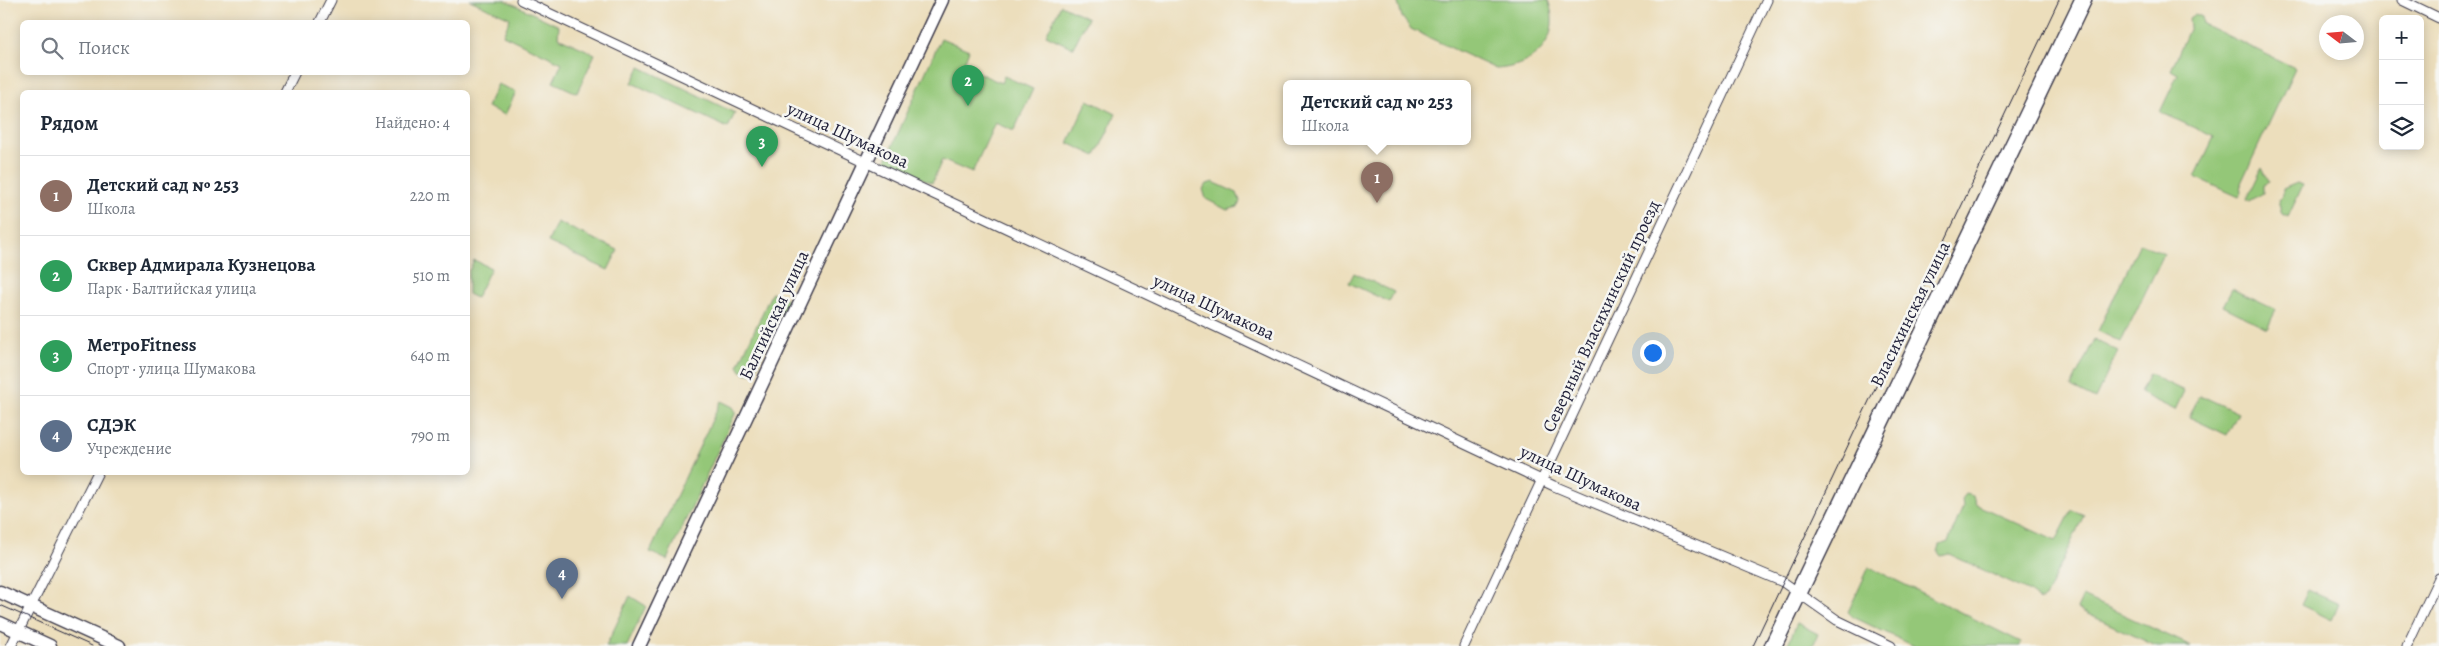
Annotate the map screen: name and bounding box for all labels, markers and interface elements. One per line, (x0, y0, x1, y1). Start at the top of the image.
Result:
north arrow (2319, 15, 2364, 60)
map controls (2379, 15, 2424, 150)
button: + (2379, 15, 2424, 60)
search box (20, 20, 470, 75)
icon: search (38, 34, 66, 62)
text: Поиск (78, 35, 130, 61)
button: − (2379, 60, 2424, 105)
pin: 2 (952, 65, 984, 106)
popup (1283, 80, 1471, 145)
text: Детский сад № 253 (1301, 89, 1453, 115)
street label: улица Шумакова (782, 96, 913, 174)
button: layers (2379, 105, 2424, 150)
text: Рядом (40, 109, 98, 137)
text: Найдено: 4 (375, 112, 450, 134)
text: Школа (1301, 115, 1349, 137)
pin: 3 (746, 126, 778, 167)
pin: 1 (1361, 162, 1393, 203)
text: Детский сад № 253 (87, 172, 239, 198)
text: 1 (53, 185, 59, 207)
text: 220 m (410, 185, 450, 207)
street label: Северный Власихинский проезд (1537, 196, 1666, 436)
text: Школа (87, 198, 135, 220)
street label: Власихинская улица (1864, 236, 1956, 391)
street label: Балтийская улица (733, 246, 815, 384)
text: Сквер Адмирала Кузнецова (87, 252, 316, 278)
text: 2 (52, 265, 60, 287)
text: 510 m (413, 265, 450, 287)
street label: улица Шумакова (1148, 268, 1279, 346)
text: Парк · Балтийская улица (87, 278, 256, 300)
text: МетроFitness (87, 332, 196, 358)
your location (1640, 340, 1666, 366)
text: 3 (53, 345, 59, 367)
text: 640 m (410, 345, 450, 367)
text: Спорт · улица Шумакова (87, 358, 256, 380)
text: СДЭК (87, 412, 136, 438)
text: 4 (52, 425, 60, 447)
text: 790 m (411, 425, 450, 447)
text: Учреждение (87, 438, 172, 460)
street label: улица Шумакова (1515, 439, 1646, 517)
pin: 4 (546, 558, 578, 599)

